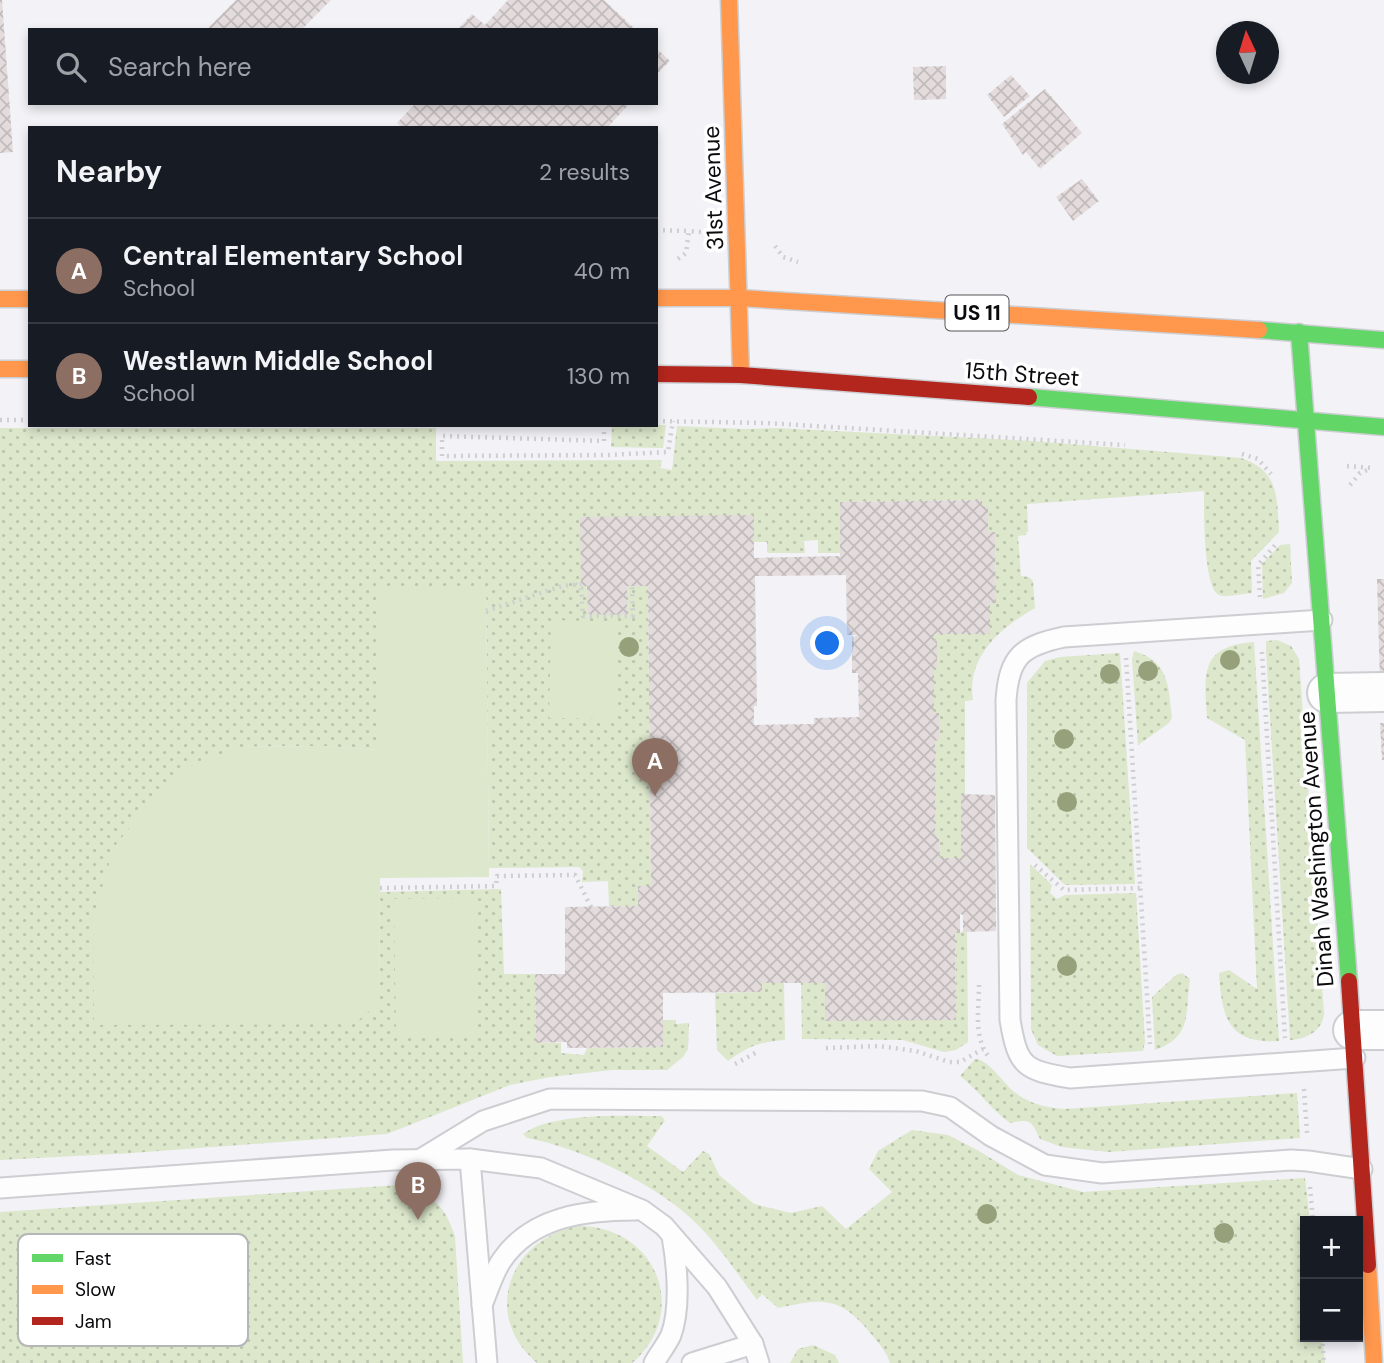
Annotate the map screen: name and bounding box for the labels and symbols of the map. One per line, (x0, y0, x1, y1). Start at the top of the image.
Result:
north arrow (1216, 21, 1279, 84)
street label: 31st Avenue (696, 125, 730, 251)
road number: US 11 (946, 296, 1009, 330)
street label: 15th Street (964, 355, 1080, 393)
your location (810, 626, 844, 660)
street label: Dinah Washington Avenue (1291, 710, 1341, 988)
pin: A (632, 738, 678, 796)
pin: B (395, 1162, 441, 1220)
legend (18, 1234, 248, 1346)
text: Fast (75, 1246, 111, 1271)
text: Slow (75, 1277, 116, 1302)
text: Jam (75, 1309, 112, 1334)

